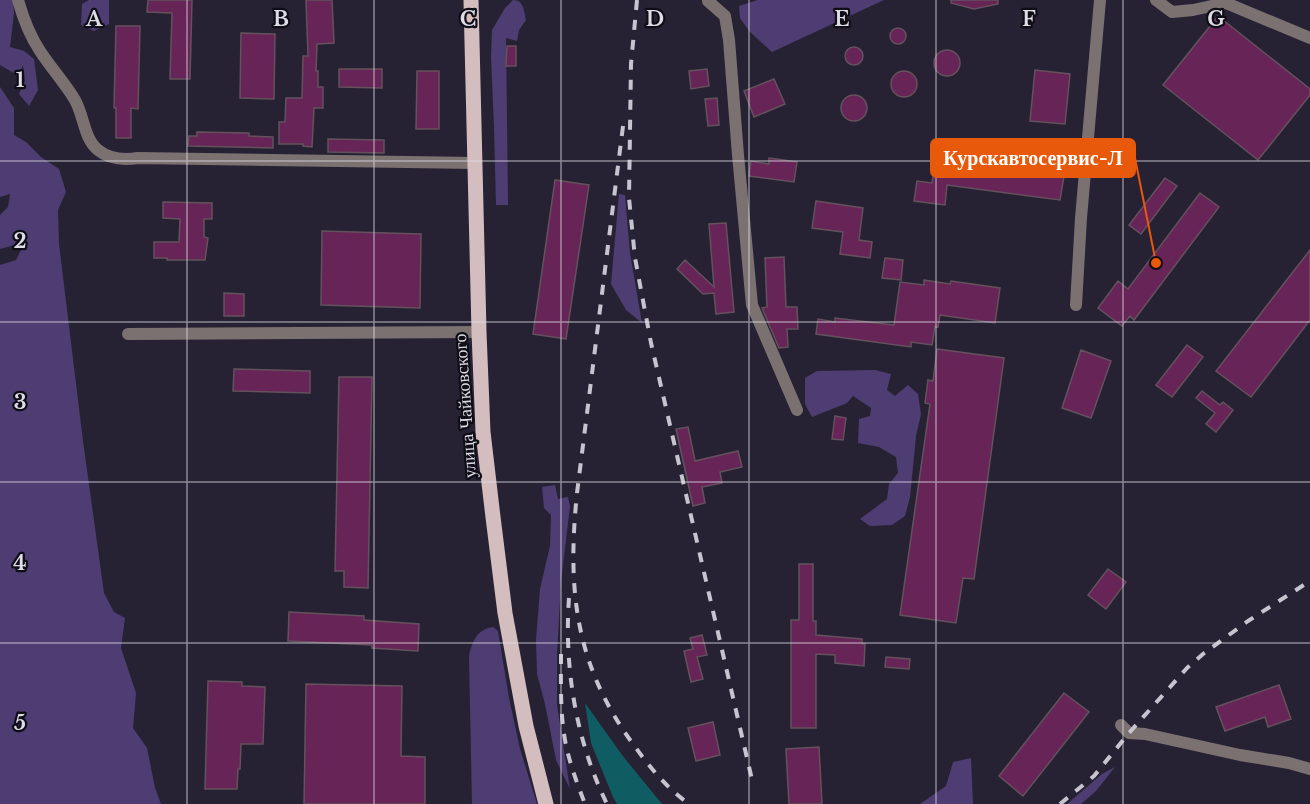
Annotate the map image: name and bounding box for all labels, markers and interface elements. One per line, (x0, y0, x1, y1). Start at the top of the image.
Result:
text: A (85, 7, 103, 31)
text: B (273, 7, 289, 31)
text: C (460, 7, 476, 31)
text: D (646, 7, 664, 31)
text: E (834, 7, 850, 31)
text: F (1022, 7, 1036, 31)
text: G (1207, 7, 1225, 31)
text: 1 (16, 68, 25, 92)
callout: Курскавтосервис-Л (931, 139, 1135, 177)
text: Курскавтосервис-Л (943, 146, 1123, 170)
text: 2 (13, 229, 27, 253)
street label: улица Чайковского (449, 333, 481, 479)
text: 3 (14, 390, 26, 414)
text: 4 (13, 551, 27, 575)
text: 5 (14, 711, 26, 735)

